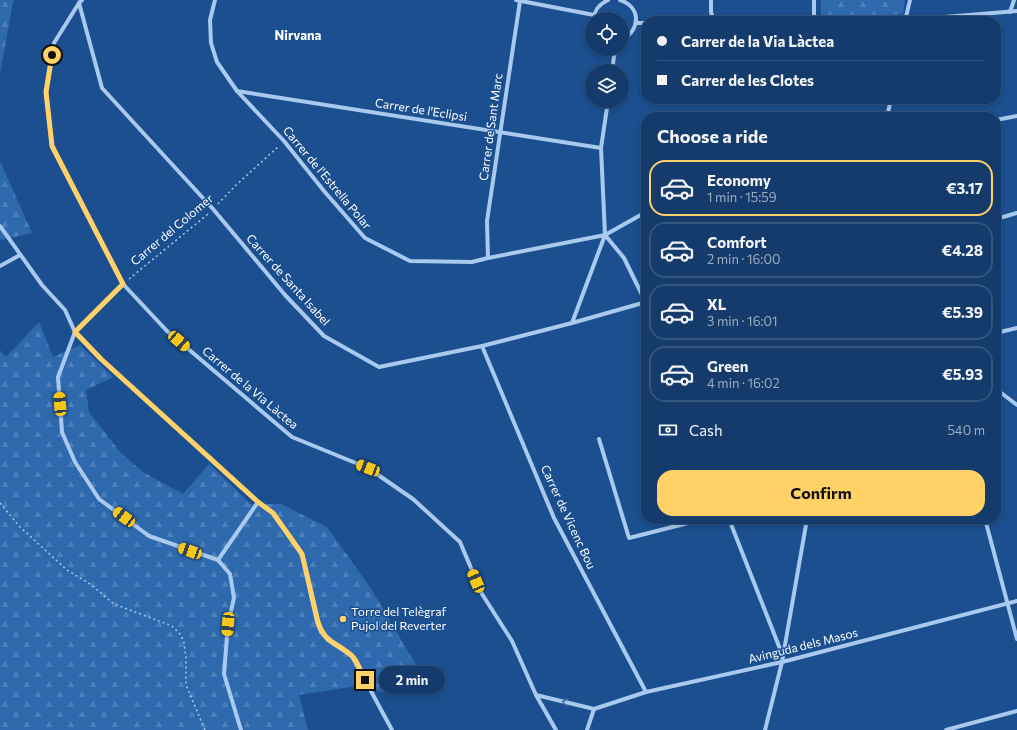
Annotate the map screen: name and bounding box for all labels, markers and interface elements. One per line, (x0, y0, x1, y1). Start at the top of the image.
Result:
map controls (585, 12, 629, 108)
button: locate (585, 12, 629, 56)
district label: Nirvana (275, 27, 322, 43)
text: Carrer de la Via Làctea (681, 32, 834, 50)
route start (43, 46, 61, 64)
button: layers (585, 64, 629, 108)
text: Carrer de les Clotes (681, 71, 814, 89)
street label: Carrer de Sant Marc (476, 72, 504, 182)
street label: Carrer de l'Eclipsi (374, 95, 468, 123)
street label: Carrer de l'Estrella Polar (281, 123, 375, 232)
text: Choose a ride (657, 125, 768, 147)
icon: car (659, 170, 695, 206)
text: Economy (707, 171, 771, 189)
text: €3.17 (946, 179, 983, 197)
text: 1 min · 15:59 (707, 189, 777, 205)
street label: Carrer del Colomer (127, 191, 216, 268)
street label: Carrer de Santa Isabel (244, 231, 333, 328)
icon: car (659, 232, 695, 268)
text: Comfort (707, 233, 767, 251)
text: €4.28 (942, 241, 983, 259)
text: 2 min · 16:00 (707, 251, 780, 267)
icon: car (659, 294, 695, 330)
text: XL (707, 295, 726, 313)
text: €5.39 (942, 303, 983, 321)
text: 3 min · 16:01 (707, 313, 778, 329)
car (166, 329, 192, 353)
street label: Carrer de la Via Làctea (200, 343, 301, 431)
icon: car (659, 356, 695, 392)
text: Green (707, 357, 748, 375)
text: €5.93 (942, 365, 983, 383)
text: 4 min · 16:02 (707, 375, 780, 391)
car (53, 392, 67, 416)
icon: cash (657, 419, 679, 441)
text: Cash (689, 421, 723, 439)
text: 540 m (947, 422, 985, 438)
car (355, 458, 381, 478)
street label: Carrer de Vicenc Bou (539, 462, 599, 571)
button: Confirm (657, 470, 985, 516)
car (111, 505, 137, 529)
car (177, 541, 203, 561)
car (466, 568, 486, 594)
place label: Torre del Telègraf Pujol del Reverter (351, 604, 446, 632)
car (221, 612, 235, 636)
marker: Torre del Telègraf Pujol del Reverter (338, 614, 348, 624)
street label: Avinguda dels Masos (747, 625, 859, 665)
callout: 2 min (379, 666, 445, 694)
route end (356, 671, 374, 689)
text: 2 min (396, 672, 428, 688)
one-way arrow (562, 699, 569, 707)

